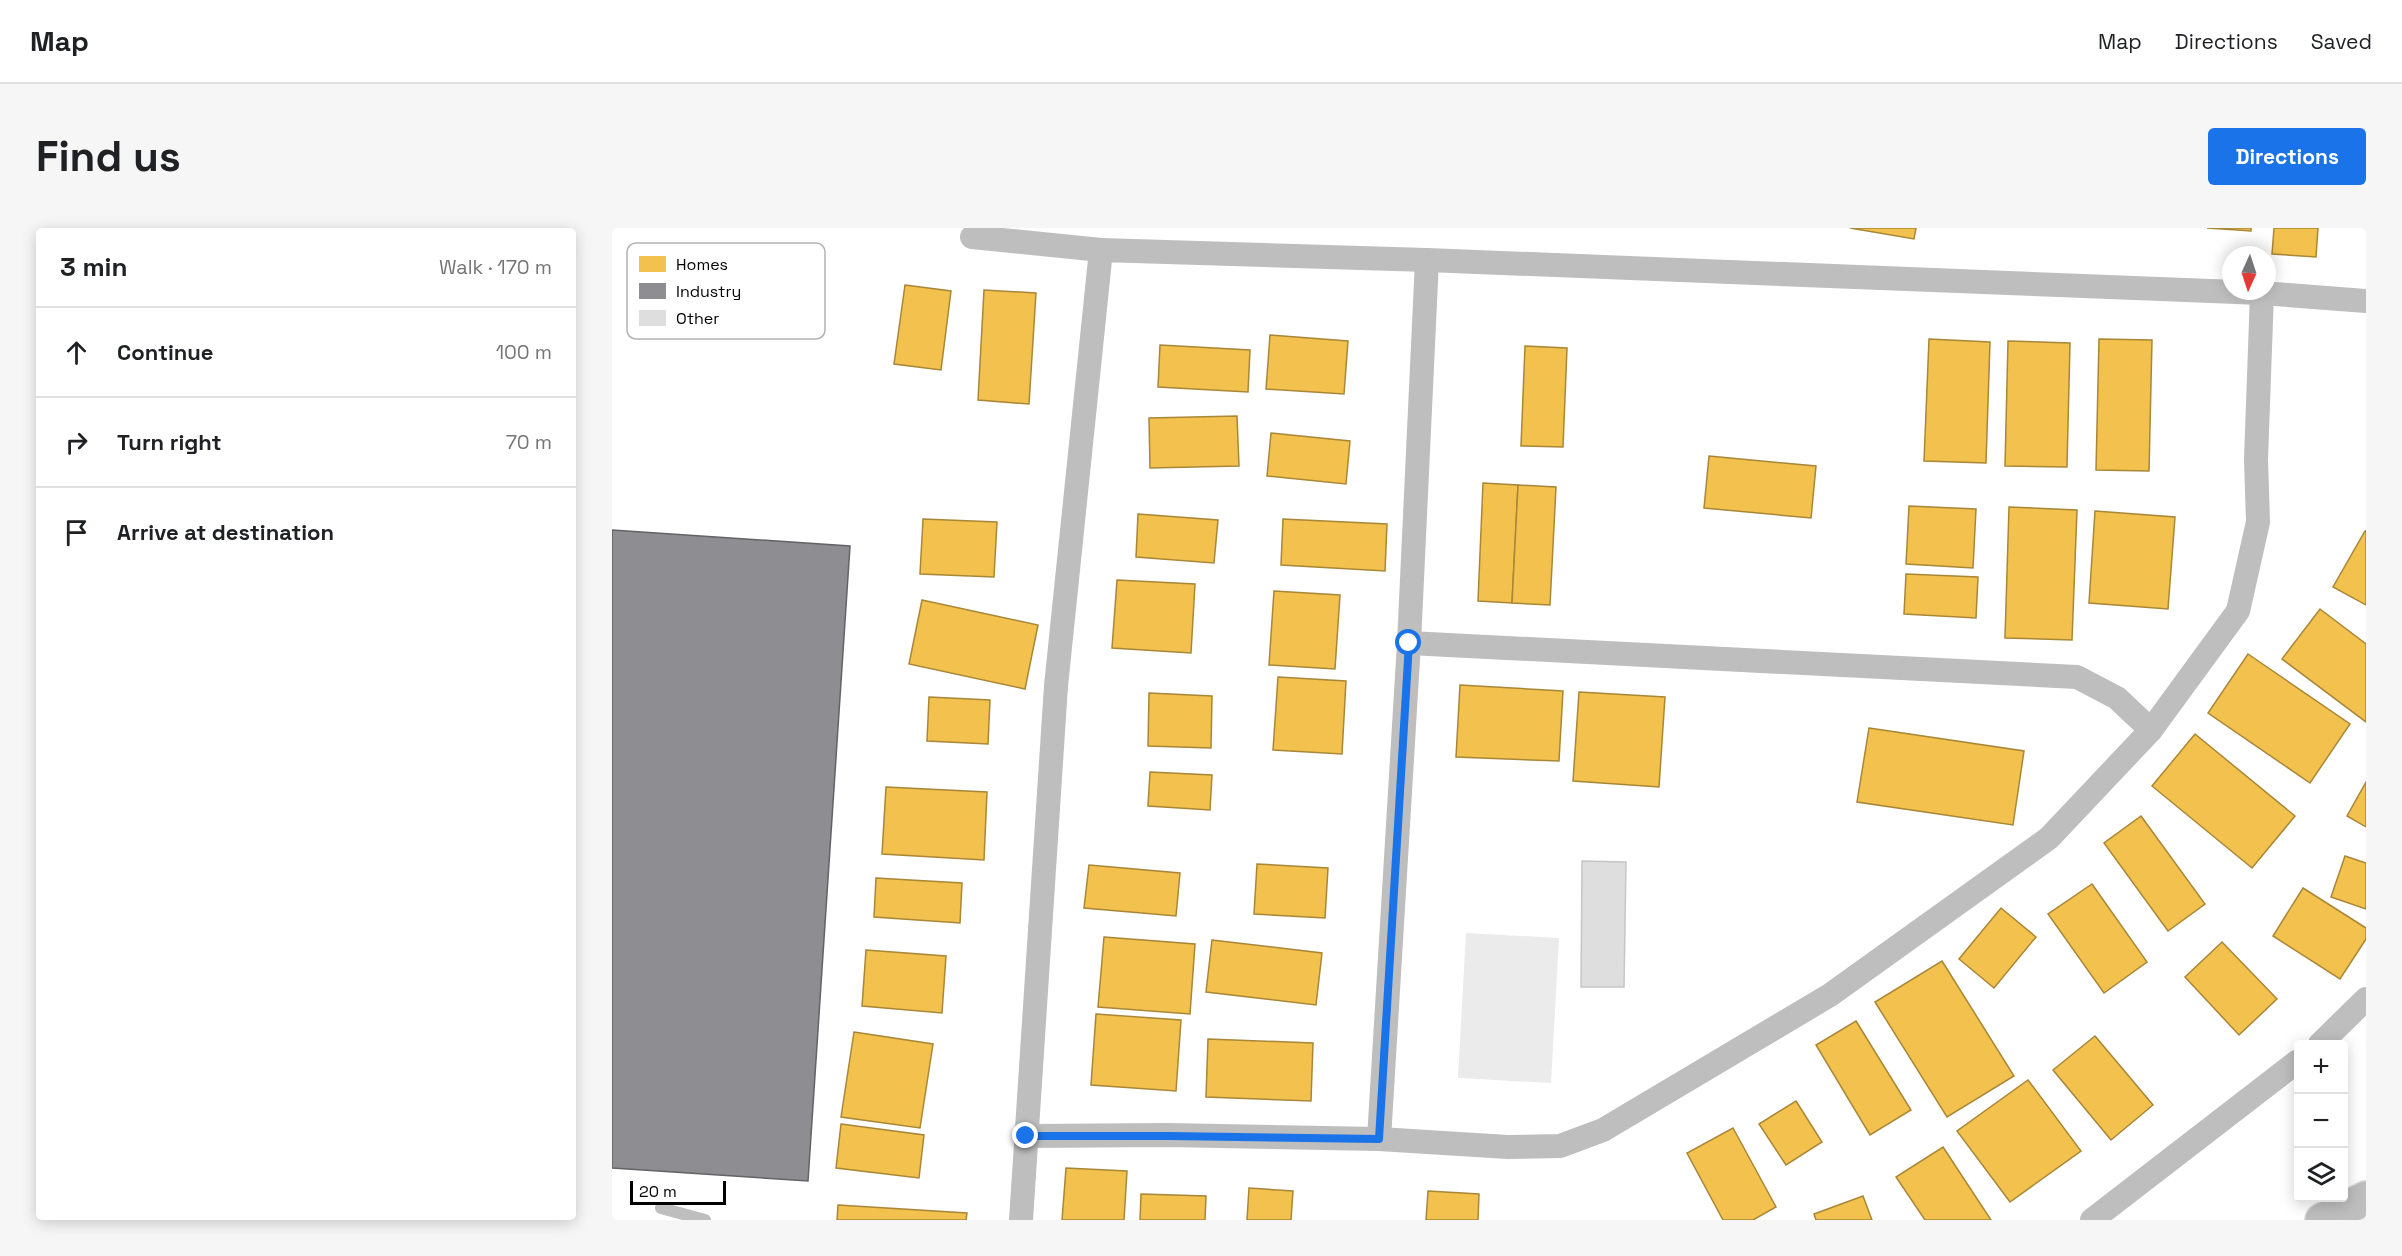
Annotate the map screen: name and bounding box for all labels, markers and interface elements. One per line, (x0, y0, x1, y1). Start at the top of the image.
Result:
text: Map (30, 23, 89, 59)
text: Map (2098, 28, 2142, 55)
text: Directions (2175, 28, 2278, 55)
text: Saved (2311, 28, 2372, 55)
button: Directions (2208, 128, 2366, 185)
text: Find us (36, 130, 181, 183)
legend (627, 243, 825, 339)
north arrow (2222, 246, 2276, 300)
text: 3 min (60, 250, 128, 284)
text: Walk · 170 m (439, 254, 552, 280)
text: Homes (676, 254, 728, 275)
text: Industry (676, 281, 741, 302)
text: Other (676, 308, 719, 329)
icon: ahead (60, 336, 93, 369)
text: Continue (117, 338, 213, 366)
text: 100 m (496, 339, 552, 365)
icon: right (60, 426, 93, 459)
text: Turn right (117, 428, 222, 456)
text: 70 m (506, 429, 552, 455)
icon: arrive (60, 516, 93, 549)
text: Arrive at destination (117, 518, 334, 546)
route start (1395, 629, 1421, 655)
map controls (2294, 1040, 2348, 1202)
button: + (2294, 1040, 2348, 1094)
button: − (2294, 1094, 2348, 1148)
route end (1012, 1122, 1038, 1148)
button: layers (2294, 1148, 2348, 1202)
scale bar (630, 1178, 726, 1206)
text: 20 m (639, 1181, 677, 1202)

